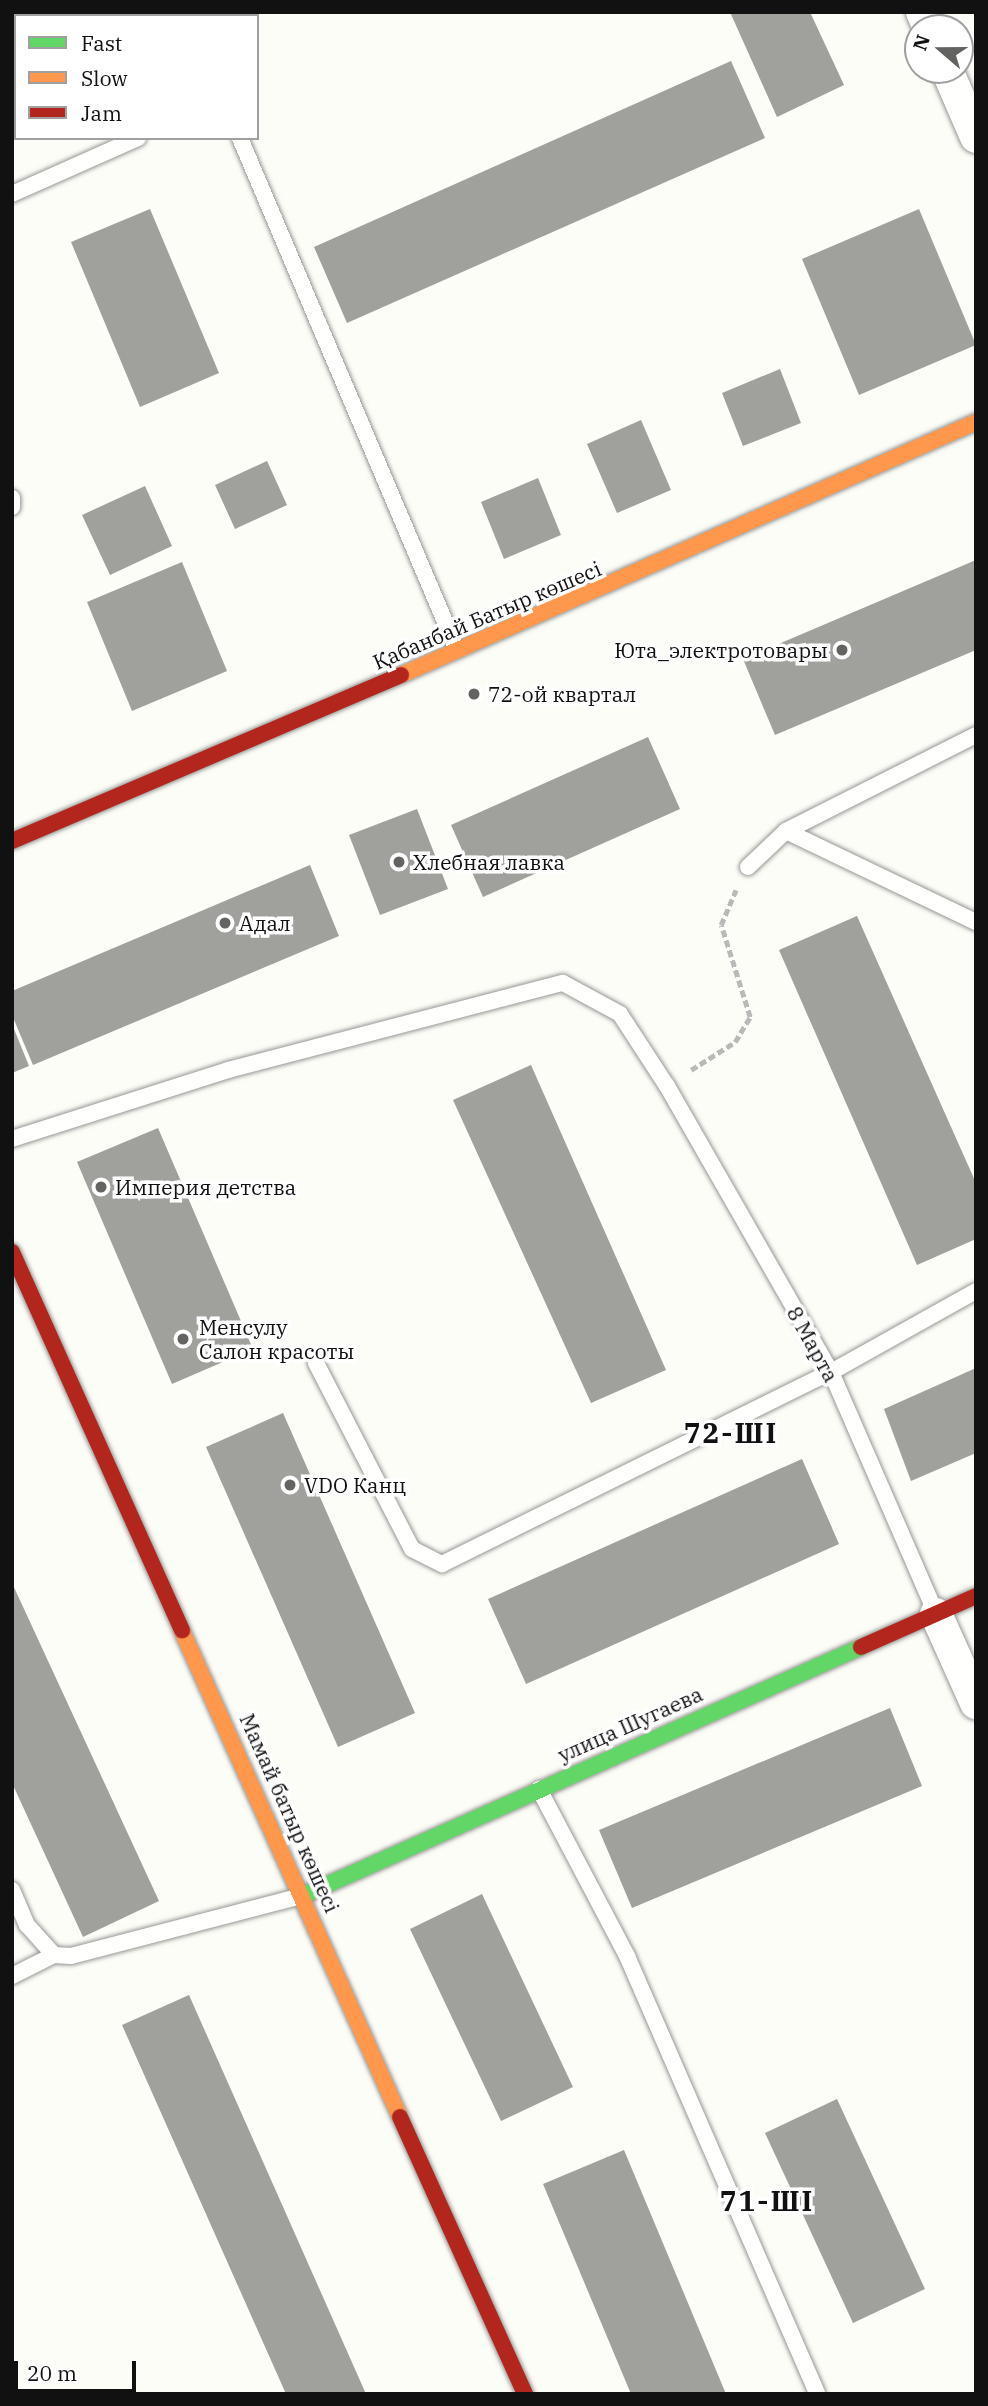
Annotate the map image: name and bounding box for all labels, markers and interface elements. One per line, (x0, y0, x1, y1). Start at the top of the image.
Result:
legend (14, 14, 259, 140)
north arrow (904, 14, 974, 84)
text: Fast (81, 29, 122, 57)
text: N (907, 31, 935, 54)
text: Slow (81, 64, 128, 92)
text: Jam (81, 99, 122, 127)
street label: Қабанбай Батыр көшесі (369, 555, 605, 675)
place label: Юта_электротовары (614, 637, 828, 663)
marker: Юта_электротовары (834, 642, 850, 658)
place label: 72-ой квартал (488, 681, 636, 707)
marker: 72-ой квартал (466, 686, 482, 702)
place label: Хлебная лавка (413, 849, 565, 875)
marker: Хлебная лавка (391, 854, 407, 870)
place label: Адал (239, 910, 291, 936)
marker: Адал (217, 915, 233, 931)
place label: Империя детства (115, 1174, 296, 1200)
marker: Империя детства (93, 1179, 109, 1195)
street label: 8 Марта (782, 1302, 844, 1386)
place label: Менсулу Салон красоты (199, 1314, 354, 1364)
marker: Менсулу Салон красоты (173, 1329, 193, 1349)
district label: 72-ШІ (684, 1416, 778, 1450)
place label: VDO Канц (304, 1472, 406, 1498)
marker: VDO Канц (282, 1477, 298, 1493)
street label: улица Шугаева (554, 1681, 706, 1767)
street label: Мамай батыр көшесі (235, 1710, 345, 1916)
district label: 71-ШІ (720, 2184, 814, 2218)
scale bar (18, 2346, 140, 2390)
text: 20 m (27, 2359, 77, 2387)

